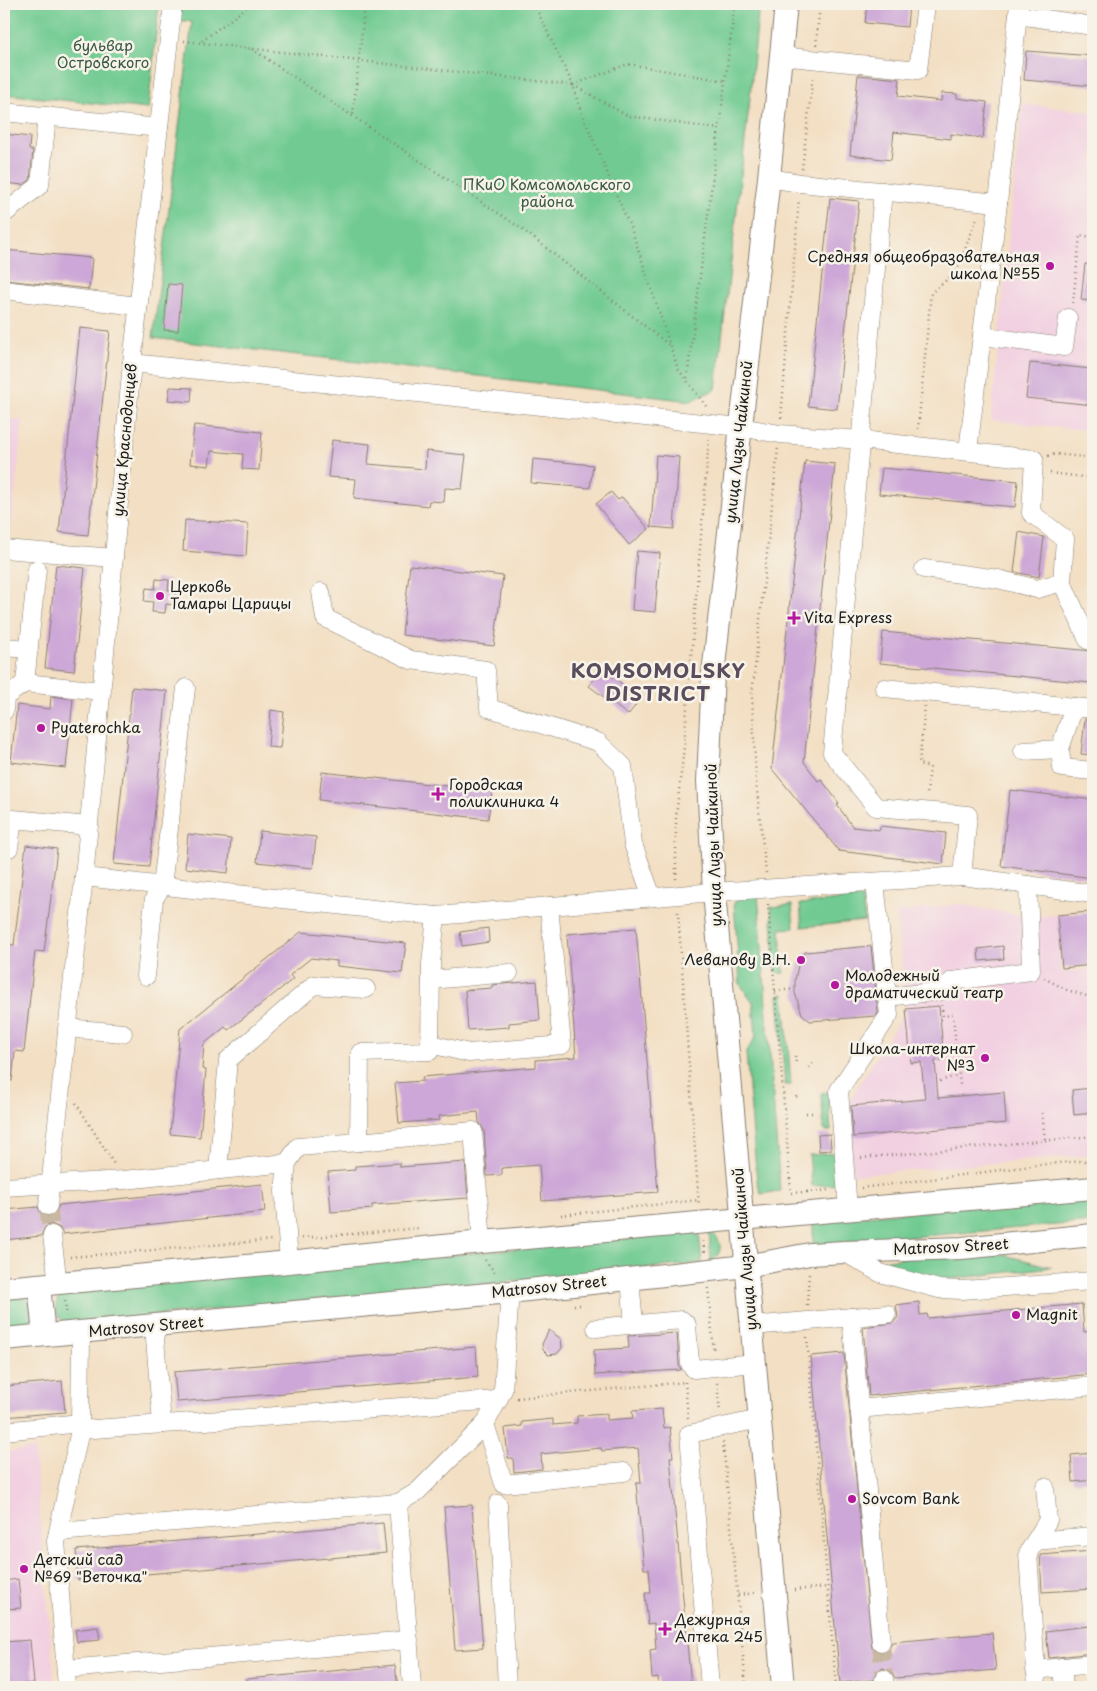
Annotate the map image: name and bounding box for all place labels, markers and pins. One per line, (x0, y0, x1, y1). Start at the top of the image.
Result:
place label: Средняя общеобразовательная школа №55 (807, 244, 1040, 284)
marker: Средняя общеобразовательная школа №55 (1044, 260, 1056, 272)
place label: Церковь Тамары Царицы (170, 574, 291, 614)
marker: Церковь Тамары Царицы (154, 590, 166, 602)
place label: Vita Express (804, 605, 892, 628)
marker: Vita Express (788, 612, 800, 624)
place label: Pyaterochka (51, 715, 141, 738)
marker: Pyaterochka (35, 722, 47, 734)
place label: Городская поликлиника 4 (449, 772, 560, 812)
marker: Городская поликлиника 4 (431, 787, 445, 801)
place label: Леванову В.Н. (685, 947, 791, 970)
marker: Леванову В.Н. (795, 954, 807, 966)
place label: Молодежный драматический театр (845, 963, 1004, 1003)
marker: Молодежный драматический театр (829, 979, 841, 991)
place label: Школа-интернат №3 (849, 1036, 976, 1076)
marker: Школа-интернат №3 (979, 1052, 991, 1064)
place label: Magnit (1026, 1302, 1078, 1325)
marker: Magnit (1010, 1309, 1022, 1321)
place label: Sovcom Bank (862, 1486, 960, 1509)
marker: Sovcom Bank (846, 1493, 858, 1505)
place label: Детский сад №69 "Веточка" (33, 1547, 148, 1587)
marker: Детский сад №69 "Веточка" (18, 1563, 30, 1575)
place label: Дежурная Аптека 245 (674, 1607, 763, 1647)
marker: Дежурная Аптека 245 (659, 1623, 671, 1635)

